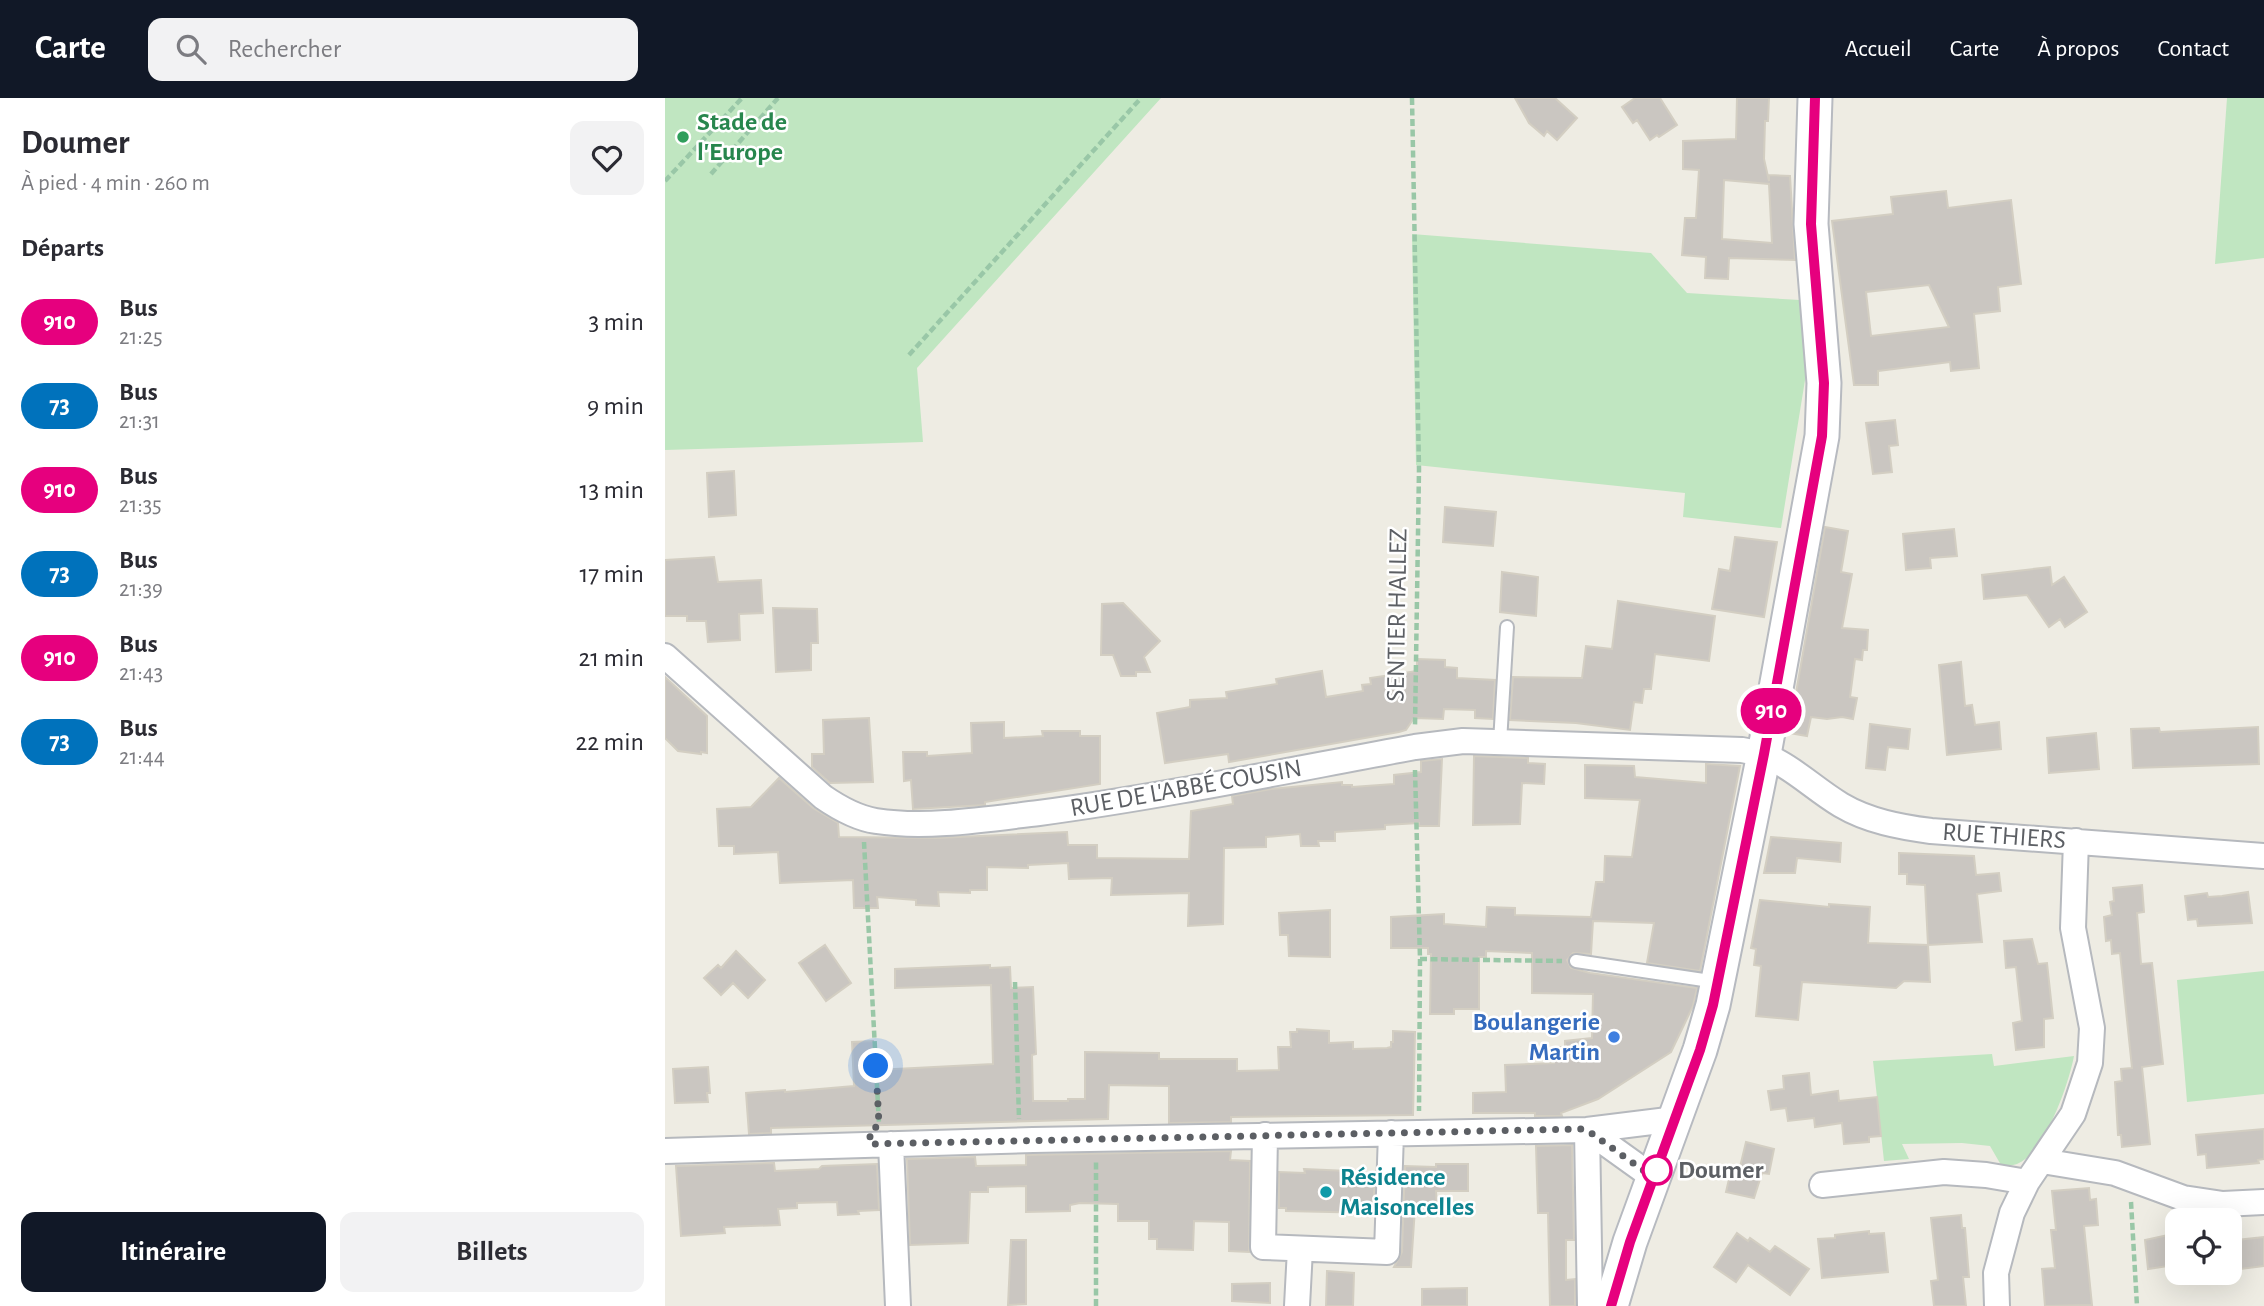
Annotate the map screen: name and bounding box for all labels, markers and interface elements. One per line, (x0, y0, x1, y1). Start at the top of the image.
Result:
search box (148, 18, 638, 81)
icon: search (172, 30, 210, 68)
text: Carte (35, 32, 106, 65)
text: Rechercher (228, 36, 341, 62)
text: Accueil (1845, 37, 1912, 61)
text: Carte (1950, 37, 1999, 61)
text: À propos (2037, 37, 2119, 61)
text: Contact (2157, 37, 2229, 61)
place label: Stade de l'Europe (697, 109, 787, 165)
button: heart (570, 121, 644, 195)
text: Doumer (21, 127, 130, 160)
marker: Stade de l'Europe (675, 129, 691, 145)
text: À pied · 4 min · 260 m (21, 172, 210, 195)
text: Départs (21, 235, 104, 261)
text: Bus (119, 295, 158, 321)
text: 3 min (588, 309, 644, 335)
text: 910 (43, 310, 76, 334)
text: 21:25 (119, 326, 163, 349)
text: Bus (119, 379, 158, 405)
text: 9 min (587, 393, 644, 419)
text: 73 (49, 394, 70, 418)
text: 21:31 (119, 410, 160, 433)
text: Bus (119, 463, 158, 489)
text: 13 min (580, 477, 644, 503)
text: 910 (43, 478, 76, 502)
text: 21:35 (119, 494, 162, 517)
street label: SENTIER HALLEZ (1382, 528, 1412, 702)
text: Bus (119, 547, 158, 573)
text: 17 min (579, 561, 644, 587)
text: 73 (49, 562, 70, 586)
text: 21:39 (119, 578, 163, 601)
text: Bus (119, 631, 158, 657)
text: 21 min (578, 645, 644, 671)
text: 910 (43, 646, 76, 670)
text: 21:43 (119, 662, 163, 685)
line badge: 910 (1731, 688, 1811, 734)
text: 910 (1755, 699, 1787, 723)
text: Bus (119, 715, 158, 741)
text: 22 min (576, 729, 644, 755)
text: 73 (49, 730, 70, 754)
text: 21:44 (119, 746, 165, 769)
street label: RUE DE L'ABBÉ COUSIN (1068, 753, 1304, 821)
street label: RUE THIERS (1941, 819, 2067, 853)
place label: Boulangerie Martin (1472, 1009, 1600, 1065)
marker: Boulangerie Martin (1606, 1029, 1622, 1045)
your location (858, 1048, 893, 1083)
marker: Doumer (1642, 1155, 1672, 1185)
place label: Doumer (1678, 1157, 1764, 1183)
place label: Résidence Maisoncelles (1340, 1164, 1474, 1220)
marker: Résidence Maisoncelles (1318, 1184, 1334, 1200)
map controls (2165, 1208, 2242, 1285)
button: locate (2165, 1208, 2242, 1285)
button: Itinéraire (21, 1212, 326, 1292)
button: Billets (340, 1212, 644, 1292)

